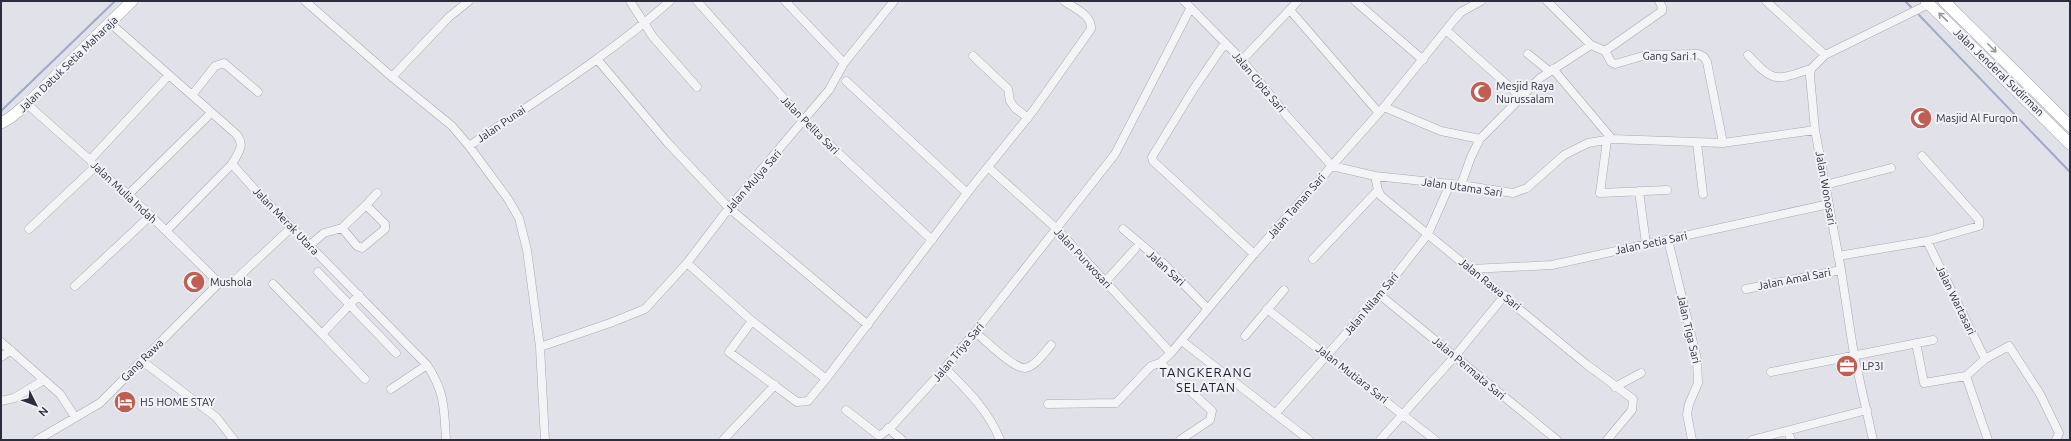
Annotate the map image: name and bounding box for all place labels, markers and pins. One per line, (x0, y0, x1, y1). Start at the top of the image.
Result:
mosque icon: Mesjid Raya Nurussalam (1468, 79, 1494, 105)
place label: Mesjid Raya Nurussalam (1496, 80, 1554, 105)
mosque icon: Masjid Al Furqon (1908, 105, 1934, 131)
place label: Masjid Al Furqon (1936, 112, 2018, 124)
mosque icon: Mushola (181, 269, 207, 295)
place label: Mushola (210, 276, 252, 288)
office icon: LP3I (1834, 353, 1860, 379)
place label: LP3I (1862, 360, 1883, 372)
hotel icon: H5 HOME STAY (112, 389, 138, 415)
place label: H5 HOME STAY (140, 396, 215, 408)

